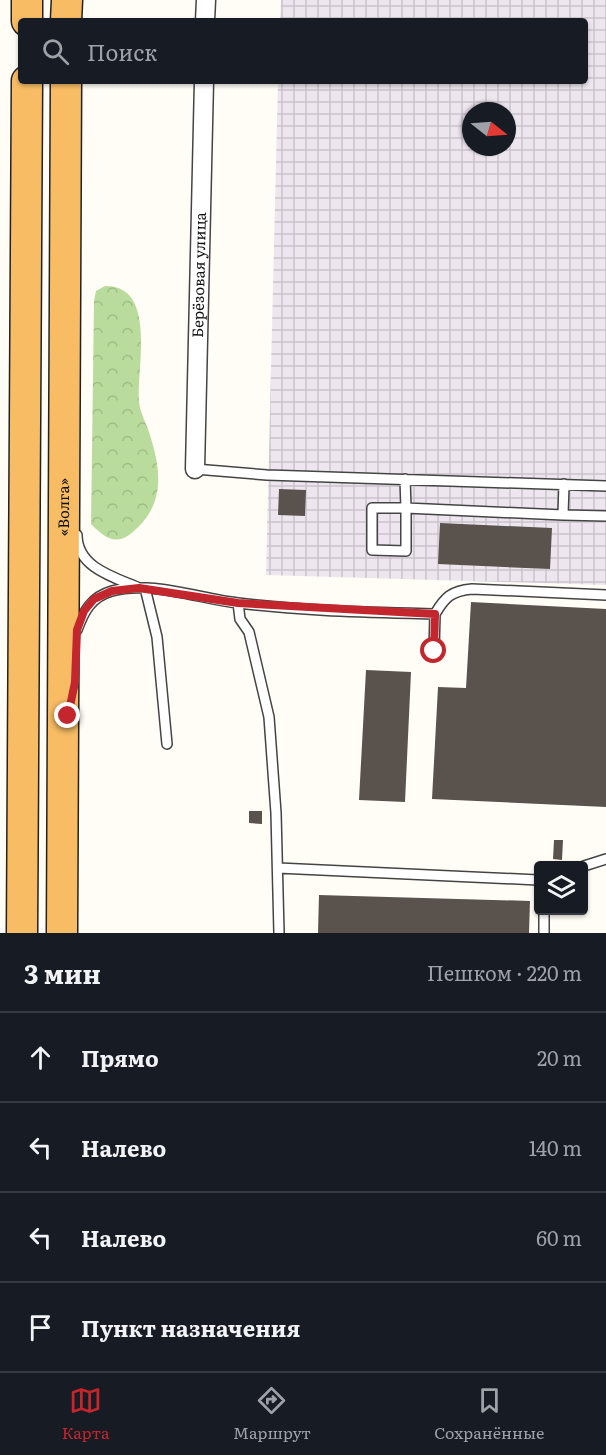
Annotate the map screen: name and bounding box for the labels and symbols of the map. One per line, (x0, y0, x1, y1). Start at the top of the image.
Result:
north arrow (462, 102, 516, 156)
street label: Берёзовая улица (185, 211, 211, 338)
street label: «Волга» (51, 478, 74, 536)
route start (420, 637, 446, 663)
route end (54, 702, 80, 728)

